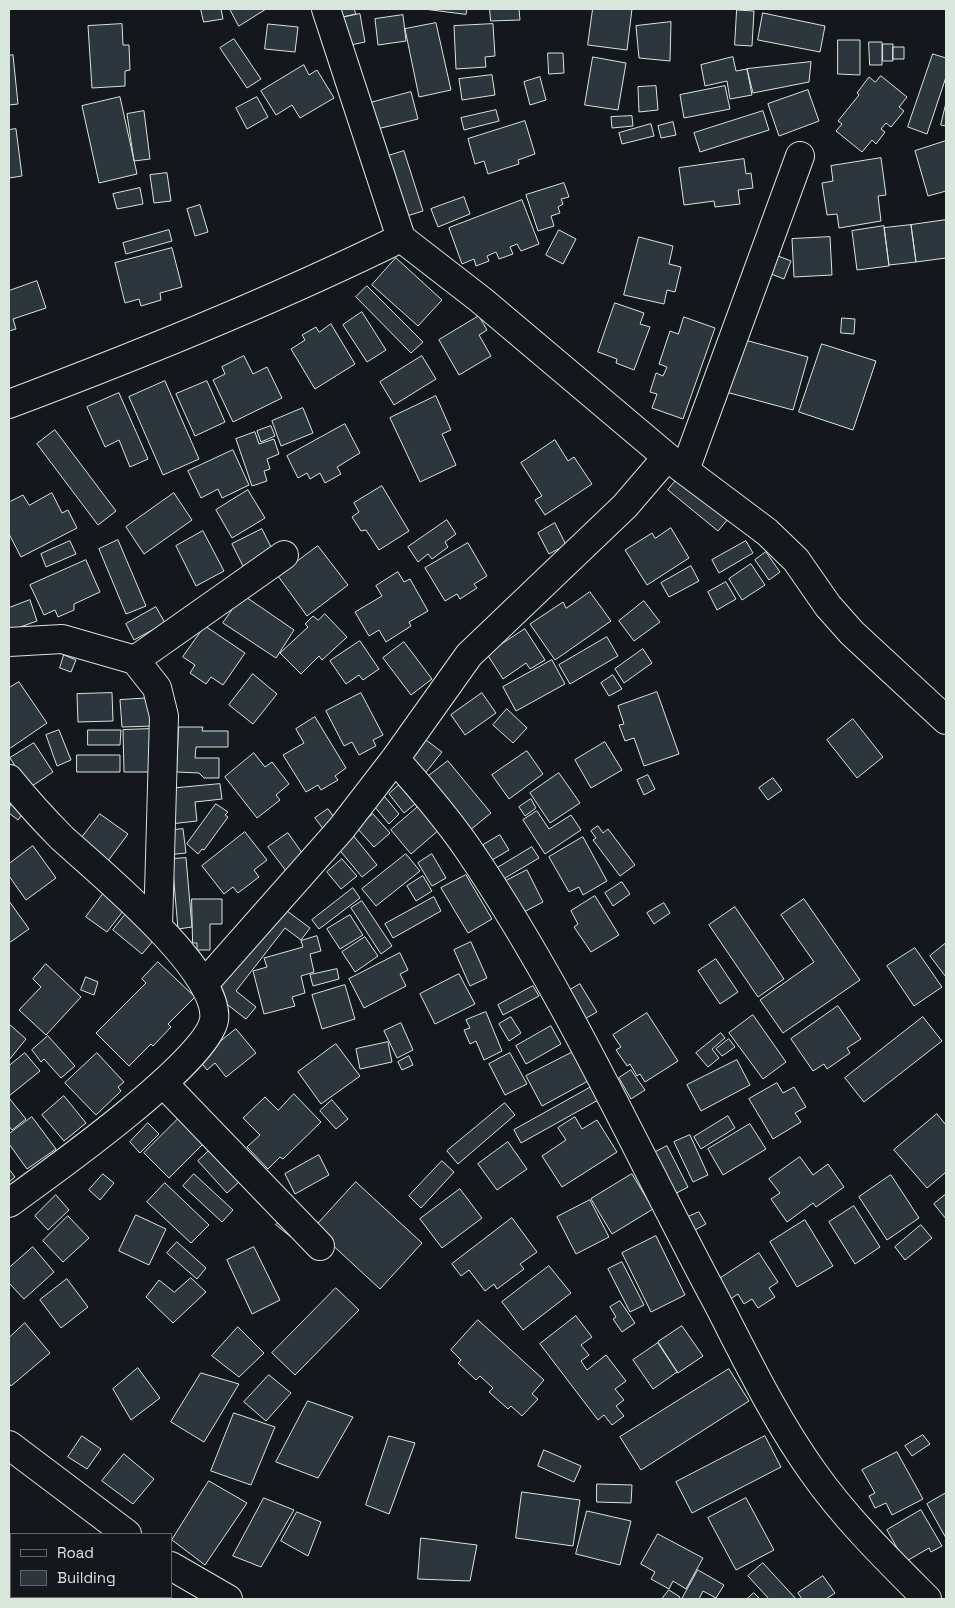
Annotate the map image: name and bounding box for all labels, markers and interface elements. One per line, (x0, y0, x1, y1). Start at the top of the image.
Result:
legend (10, 1533, 172, 1598)
text: Road (57, 1543, 94, 1562)
text: Building (57, 1568, 116, 1587)

